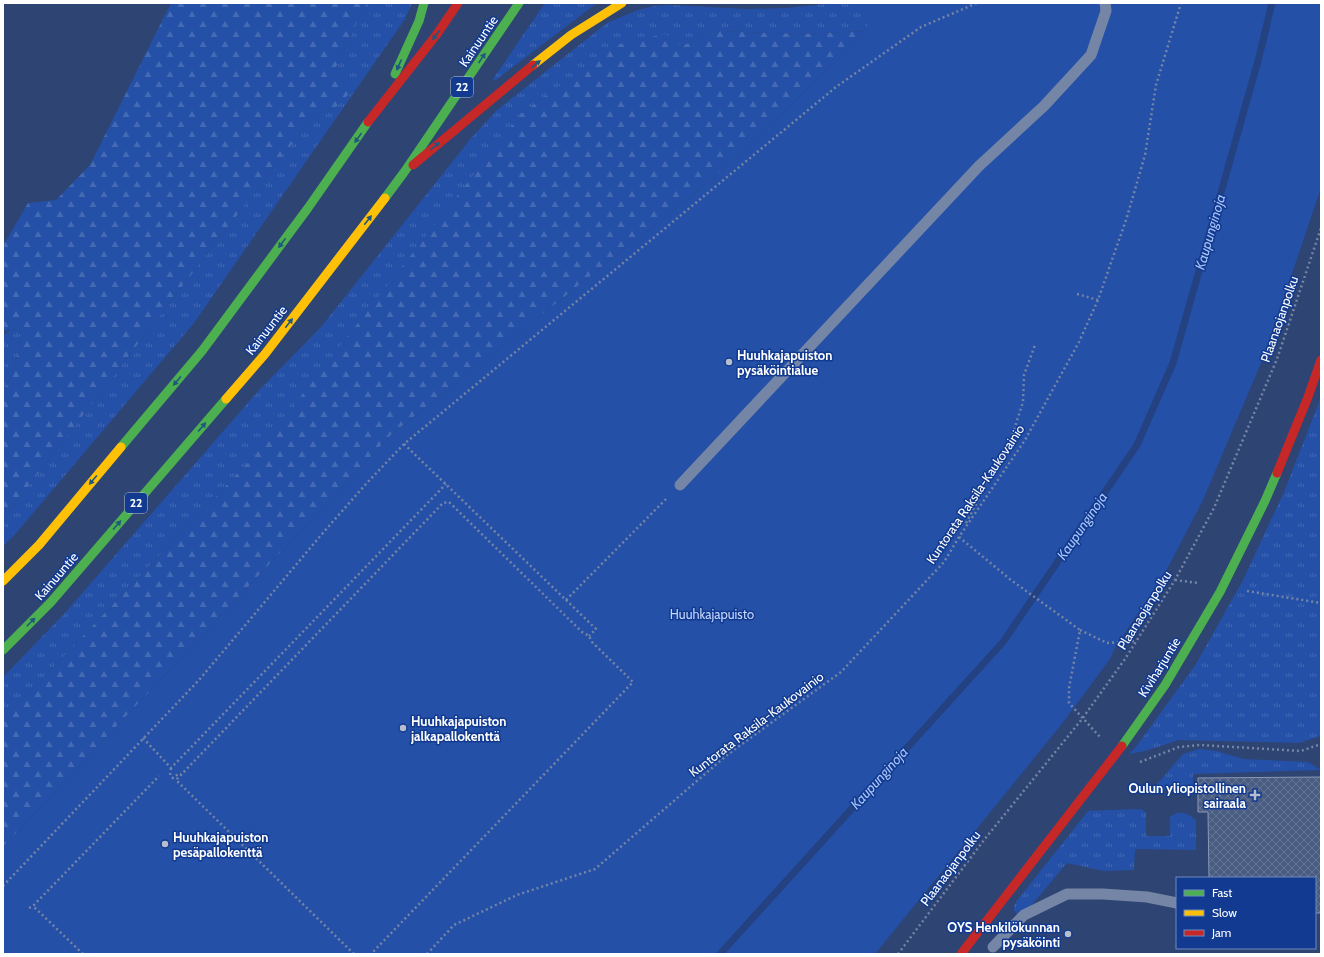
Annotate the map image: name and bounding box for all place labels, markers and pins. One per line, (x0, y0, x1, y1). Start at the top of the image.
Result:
place label: Huuhkajapuiston pysäköintialue (737, 347, 832, 378)
marker: Huuhkajapuiston pysäköintialue (724, 357, 734, 367)
place label: Huuhkajapuiston jalkapallokenttä (410, 713, 506, 744)
marker: Huuhkajapuiston jalkapallokenttä (398, 723, 408, 733)
place label: Oulun yliopistollinen sairaala (1129, 780, 1247, 811)
marker: Oulun yliopistollinen sairaala (1249, 789, 1261, 801)
place label: Huuhkajapuiston pesäpallokenttä (173, 829, 268, 860)
marker: Huuhkajapuiston pesäpallokenttä (160, 839, 170, 849)
place label: OYS Henkilökunnan pysäköinti (947, 919, 1060, 950)
marker: OYS Henkilökunnan pysäköinti (1063, 929, 1073, 939)

